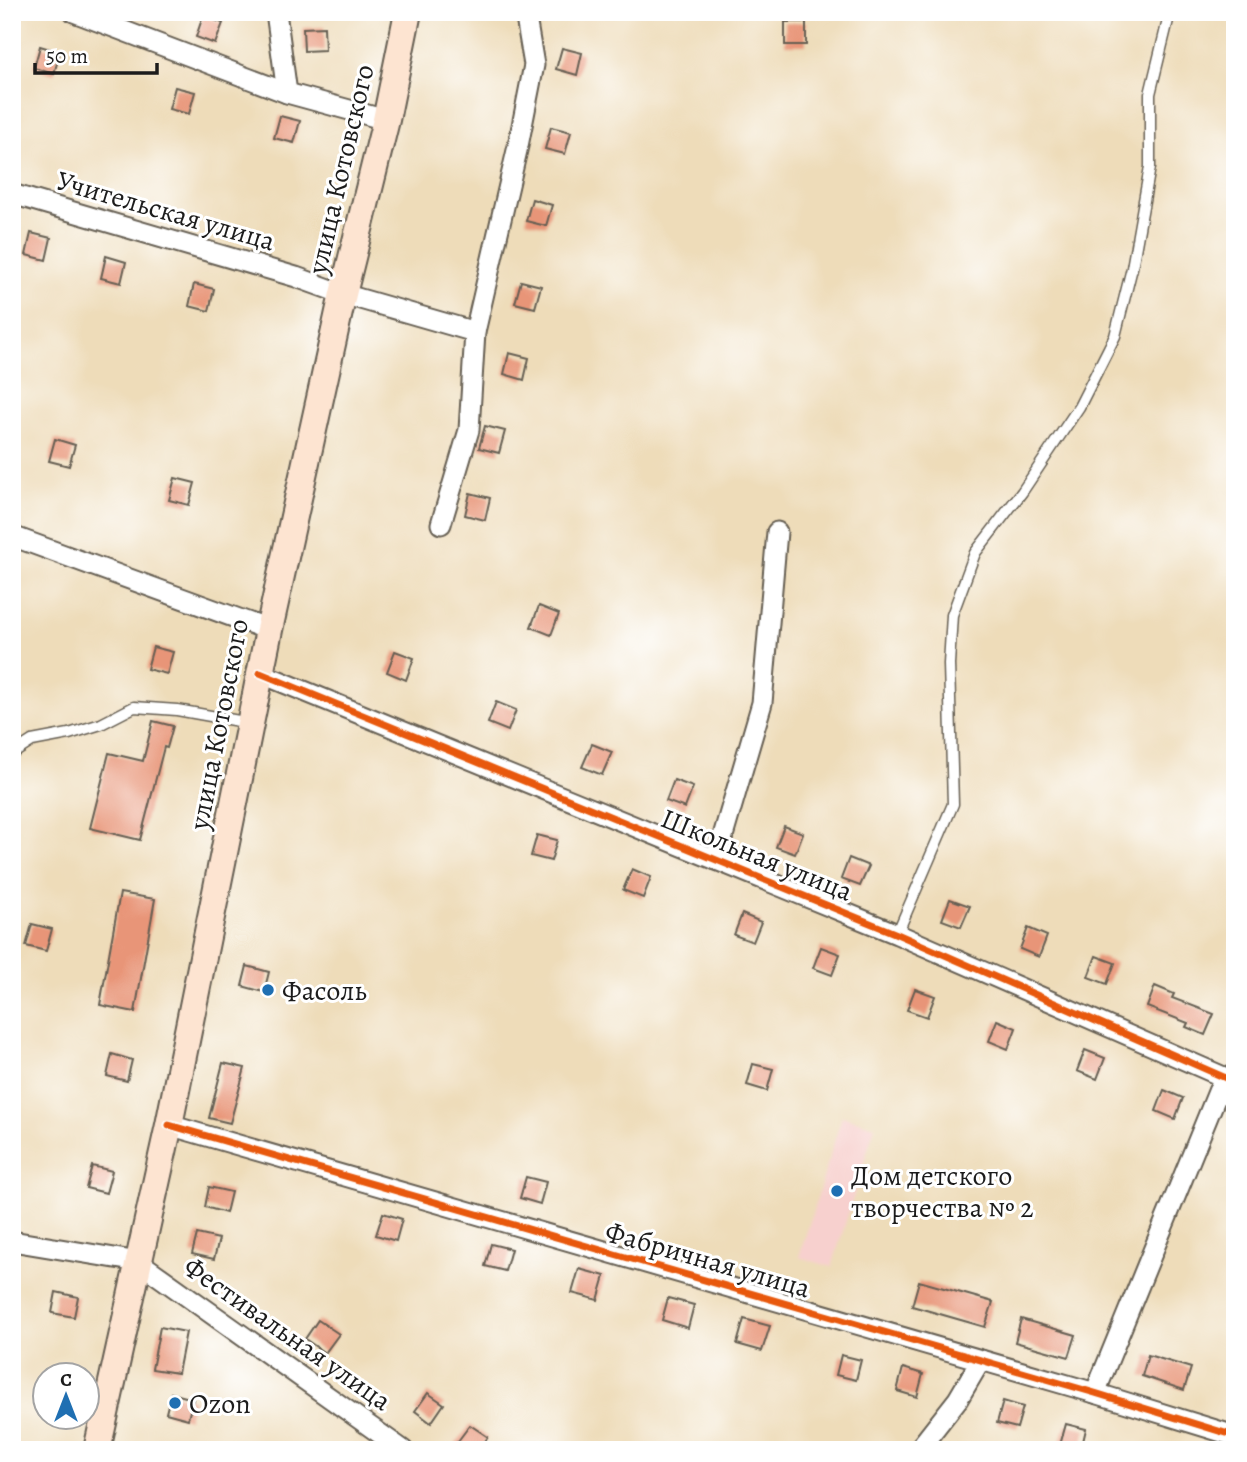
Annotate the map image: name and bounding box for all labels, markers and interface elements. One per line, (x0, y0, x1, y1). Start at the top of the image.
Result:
scale bar (35, 32, 158, 76)
text: 50 m (46, 42, 88, 70)
street label: улица Котовского (298, 61, 384, 279)
street label: Учительская улица (52, 162, 280, 260)
street label: улица Котовского (180, 615, 258, 834)
street label: Школьная улица (655, 799, 858, 911)
place label: Фасоль (282, 972, 367, 1010)
marker: Фасоль (260, 982, 276, 998)
place label: Дом детского творчества № 2 (851, 1157, 1034, 1227)
marker: Дом детского творчества № 2 (829, 1183, 845, 1199)
street label: Фабричная улица (601, 1213, 815, 1307)
street label: Фестивальная улица (176, 1248, 399, 1420)
north arrow (32, 1360, 102, 1430)
text: С (60, 1367, 72, 1393)
place label: Ozon (189, 1385, 251, 1423)
marker: Ozon (167, 1395, 183, 1411)

